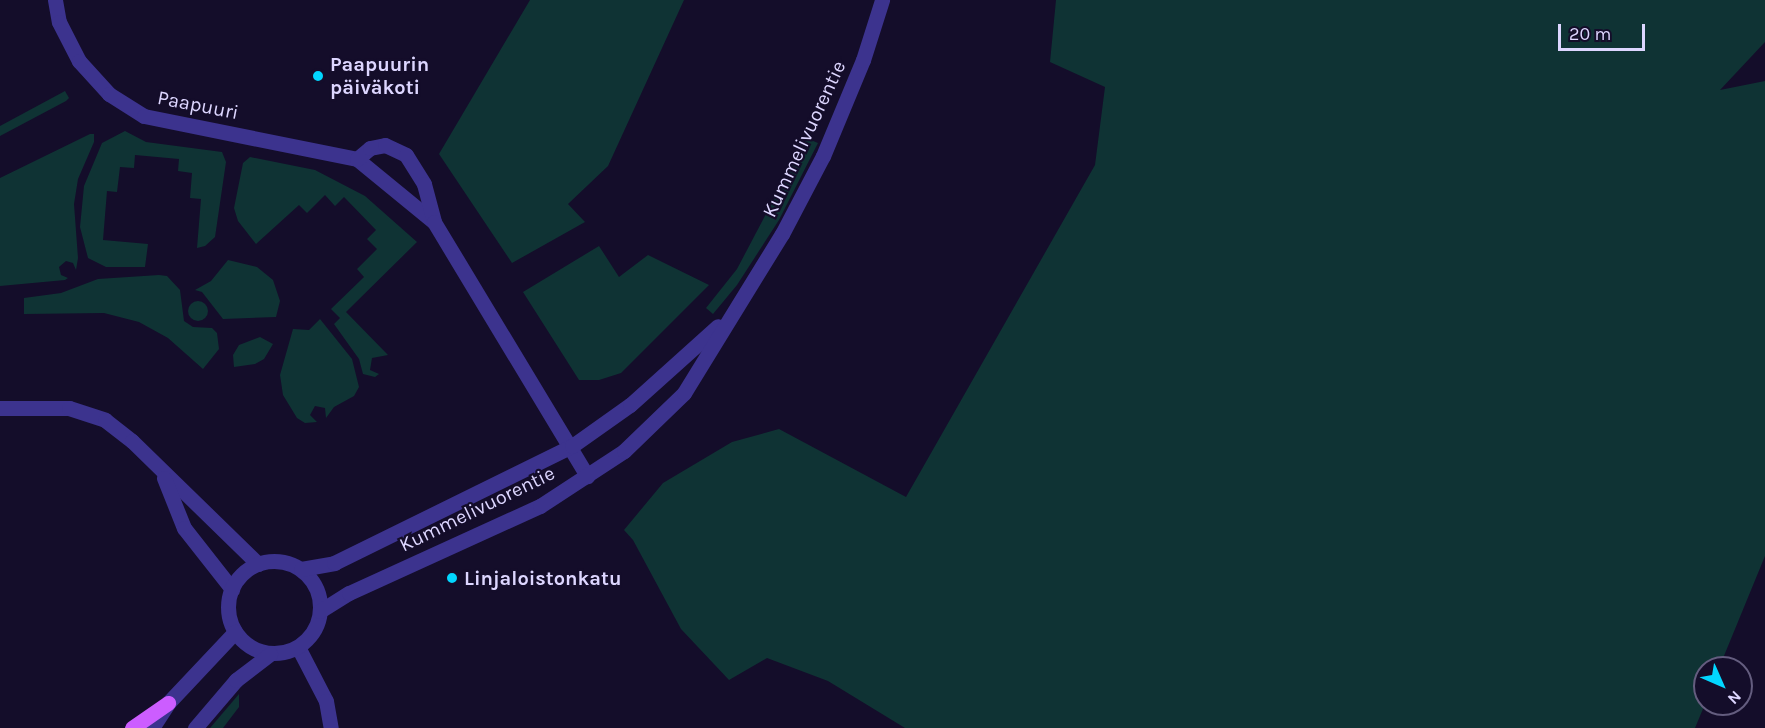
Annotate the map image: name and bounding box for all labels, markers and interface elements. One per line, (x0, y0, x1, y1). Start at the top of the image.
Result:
scale bar (1561, 12, 1648, 50)
text: 20 m (1569, 23, 1611, 45)
place label: Paapuurin päiväkoti (330, 52, 429, 99)
street label: Kummelivuorentie (757, 57, 851, 221)
marker: Paapuurin päiväkoti (311, 69, 325, 83)
street label: Paapuuri (155, 85, 241, 125)
street label: Kummelivuorentie (395, 461, 559, 557)
place label: Linjaloistonkatu (464, 566, 621, 590)
marker: Linjaloistonkatu (445, 571, 459, 585)
north arrow (1693, 656, 1753, 716)
text: N (1724, 687, 1745, 708)

